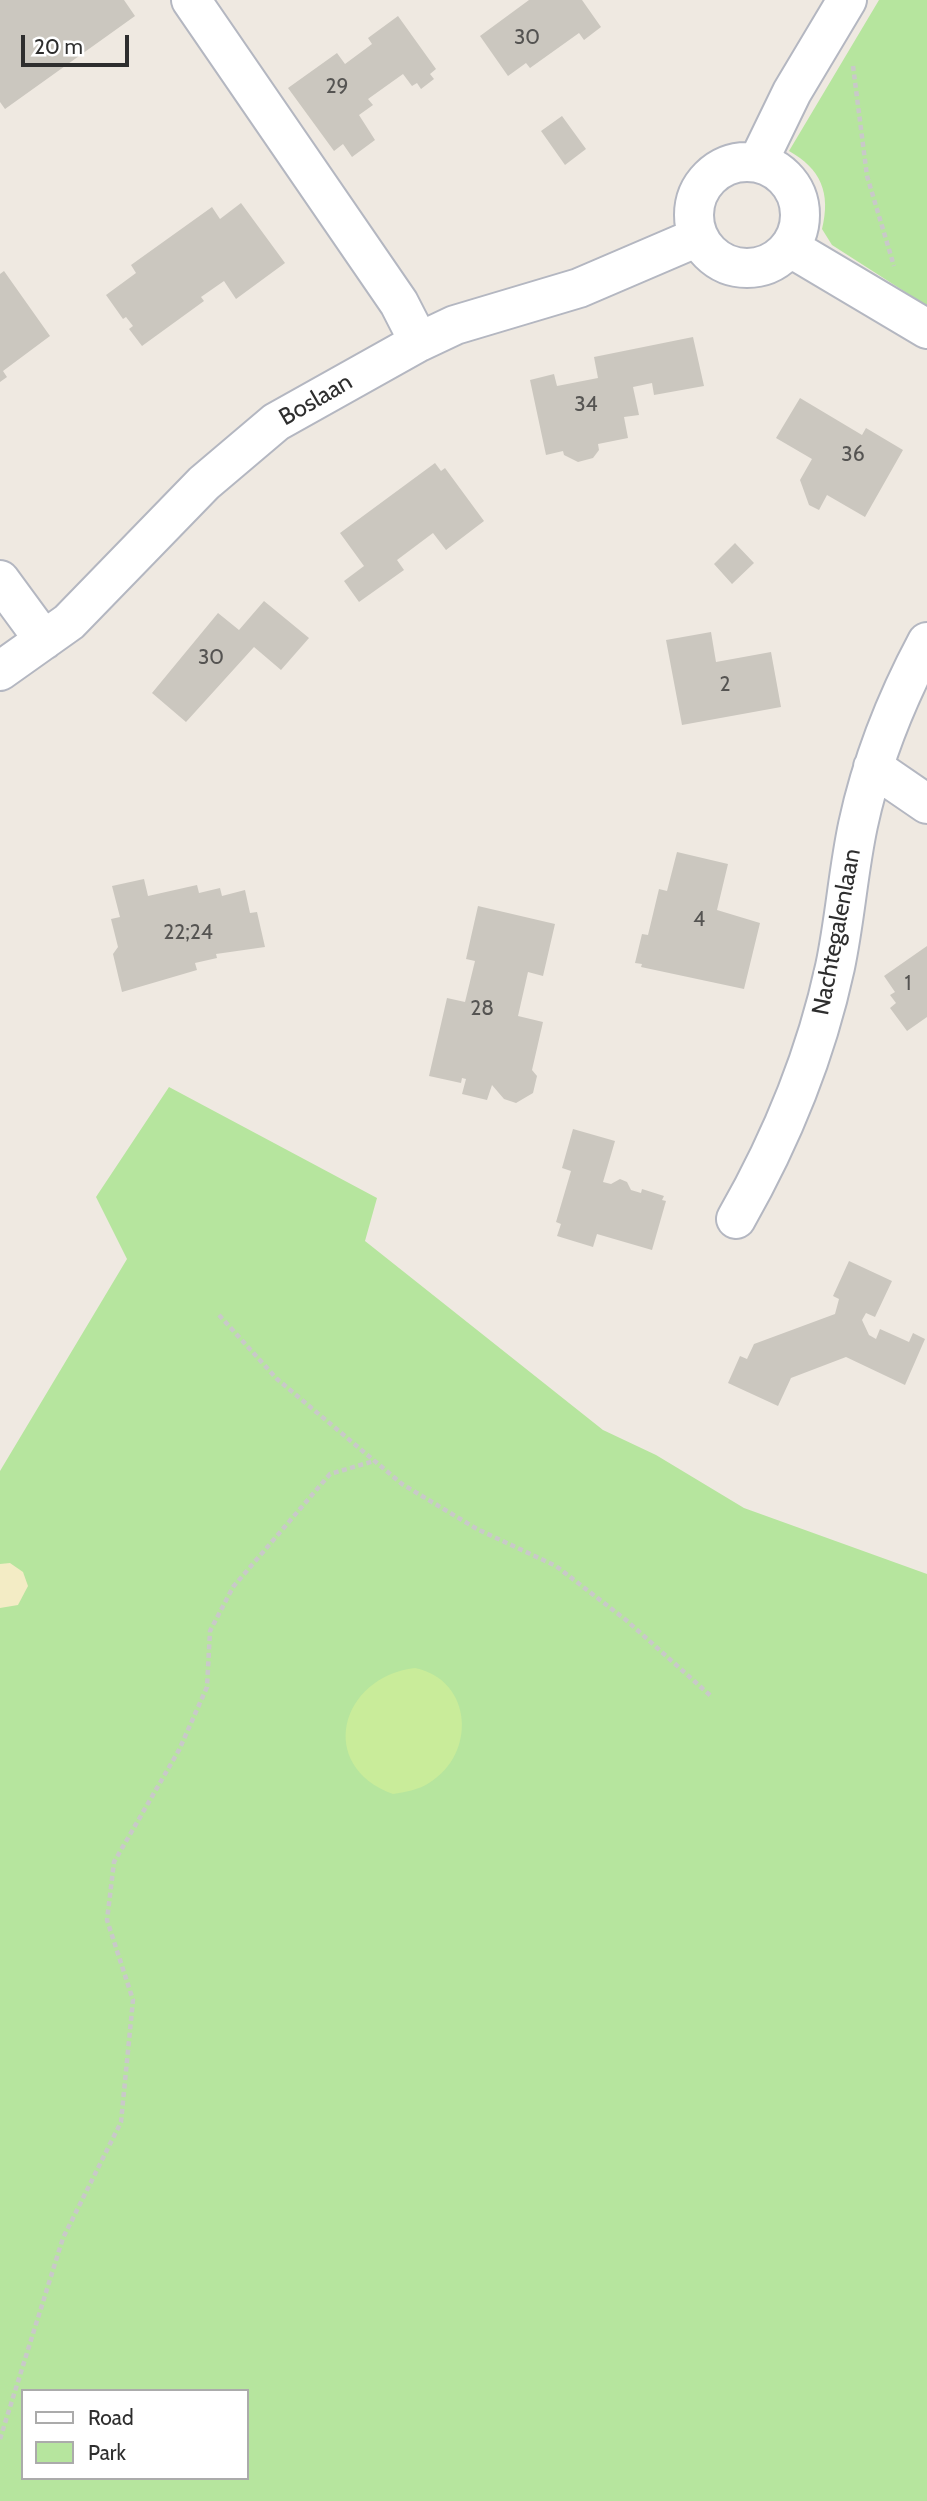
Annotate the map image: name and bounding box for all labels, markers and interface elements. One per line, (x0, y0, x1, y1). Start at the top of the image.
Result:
scale bar (24, 21, 133, 65)
house number: 30 (514, 25, 540, 51)
text: 20 m (34, 34, 83, 59)
house number: 29 (326, 74, 348, 100)
street label: Boslaan (274, 368, 358, 432)
house number: 34 (574, 392, 598, 418)
house number: 36 (841, 442, 865, 468)
house number: 30 (198, 645, 224, 671)
house number: 2 (719, 672, 731, 698)
street label: Nachtegalenlaan (807, 846, 867, 1018)
house number: 4 (693, 907, 705, 933)
house number: 22;24 (163, 920, 213, 946)
house number: 1 (905, 971, 911, 997)
house number: 28 (470, 996, 494, 1022)
legend (21, 2389, 248, 2480)
text: Road (88, 2405, 134, 2430)
text: Park (88, 2440, 126, 2465)

